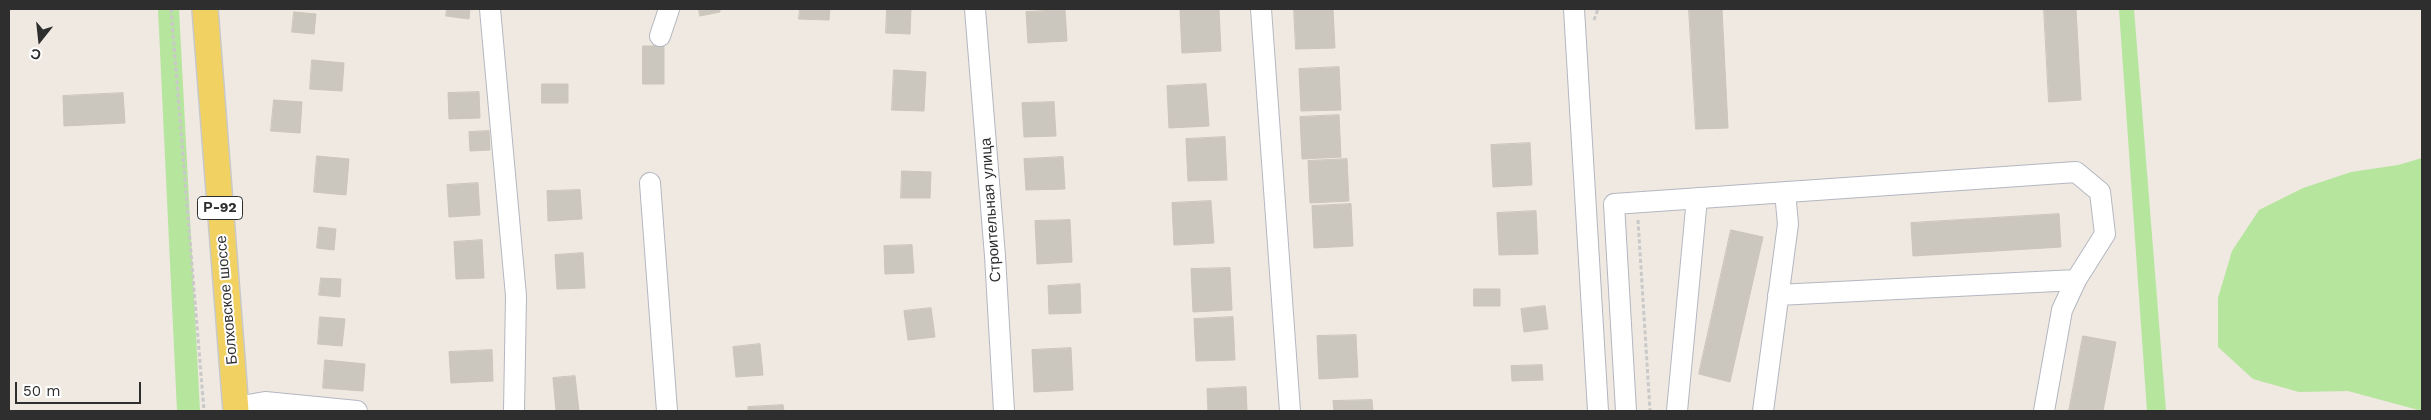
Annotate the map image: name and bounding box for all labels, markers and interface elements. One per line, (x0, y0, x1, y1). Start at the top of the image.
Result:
north arrow (15, 15, 65, 65)
text: С (29, 45, 43, 64)
street label: Строительная улица (977, 137, 1005, 283)
road number: Р-92 (198, 197, 242, 220)
street label: Болховское шоссе (212, 235, 242, 365)
scale bar (18, 372, 144, 404)
text: 50 m (23, 382, 60, 400)

